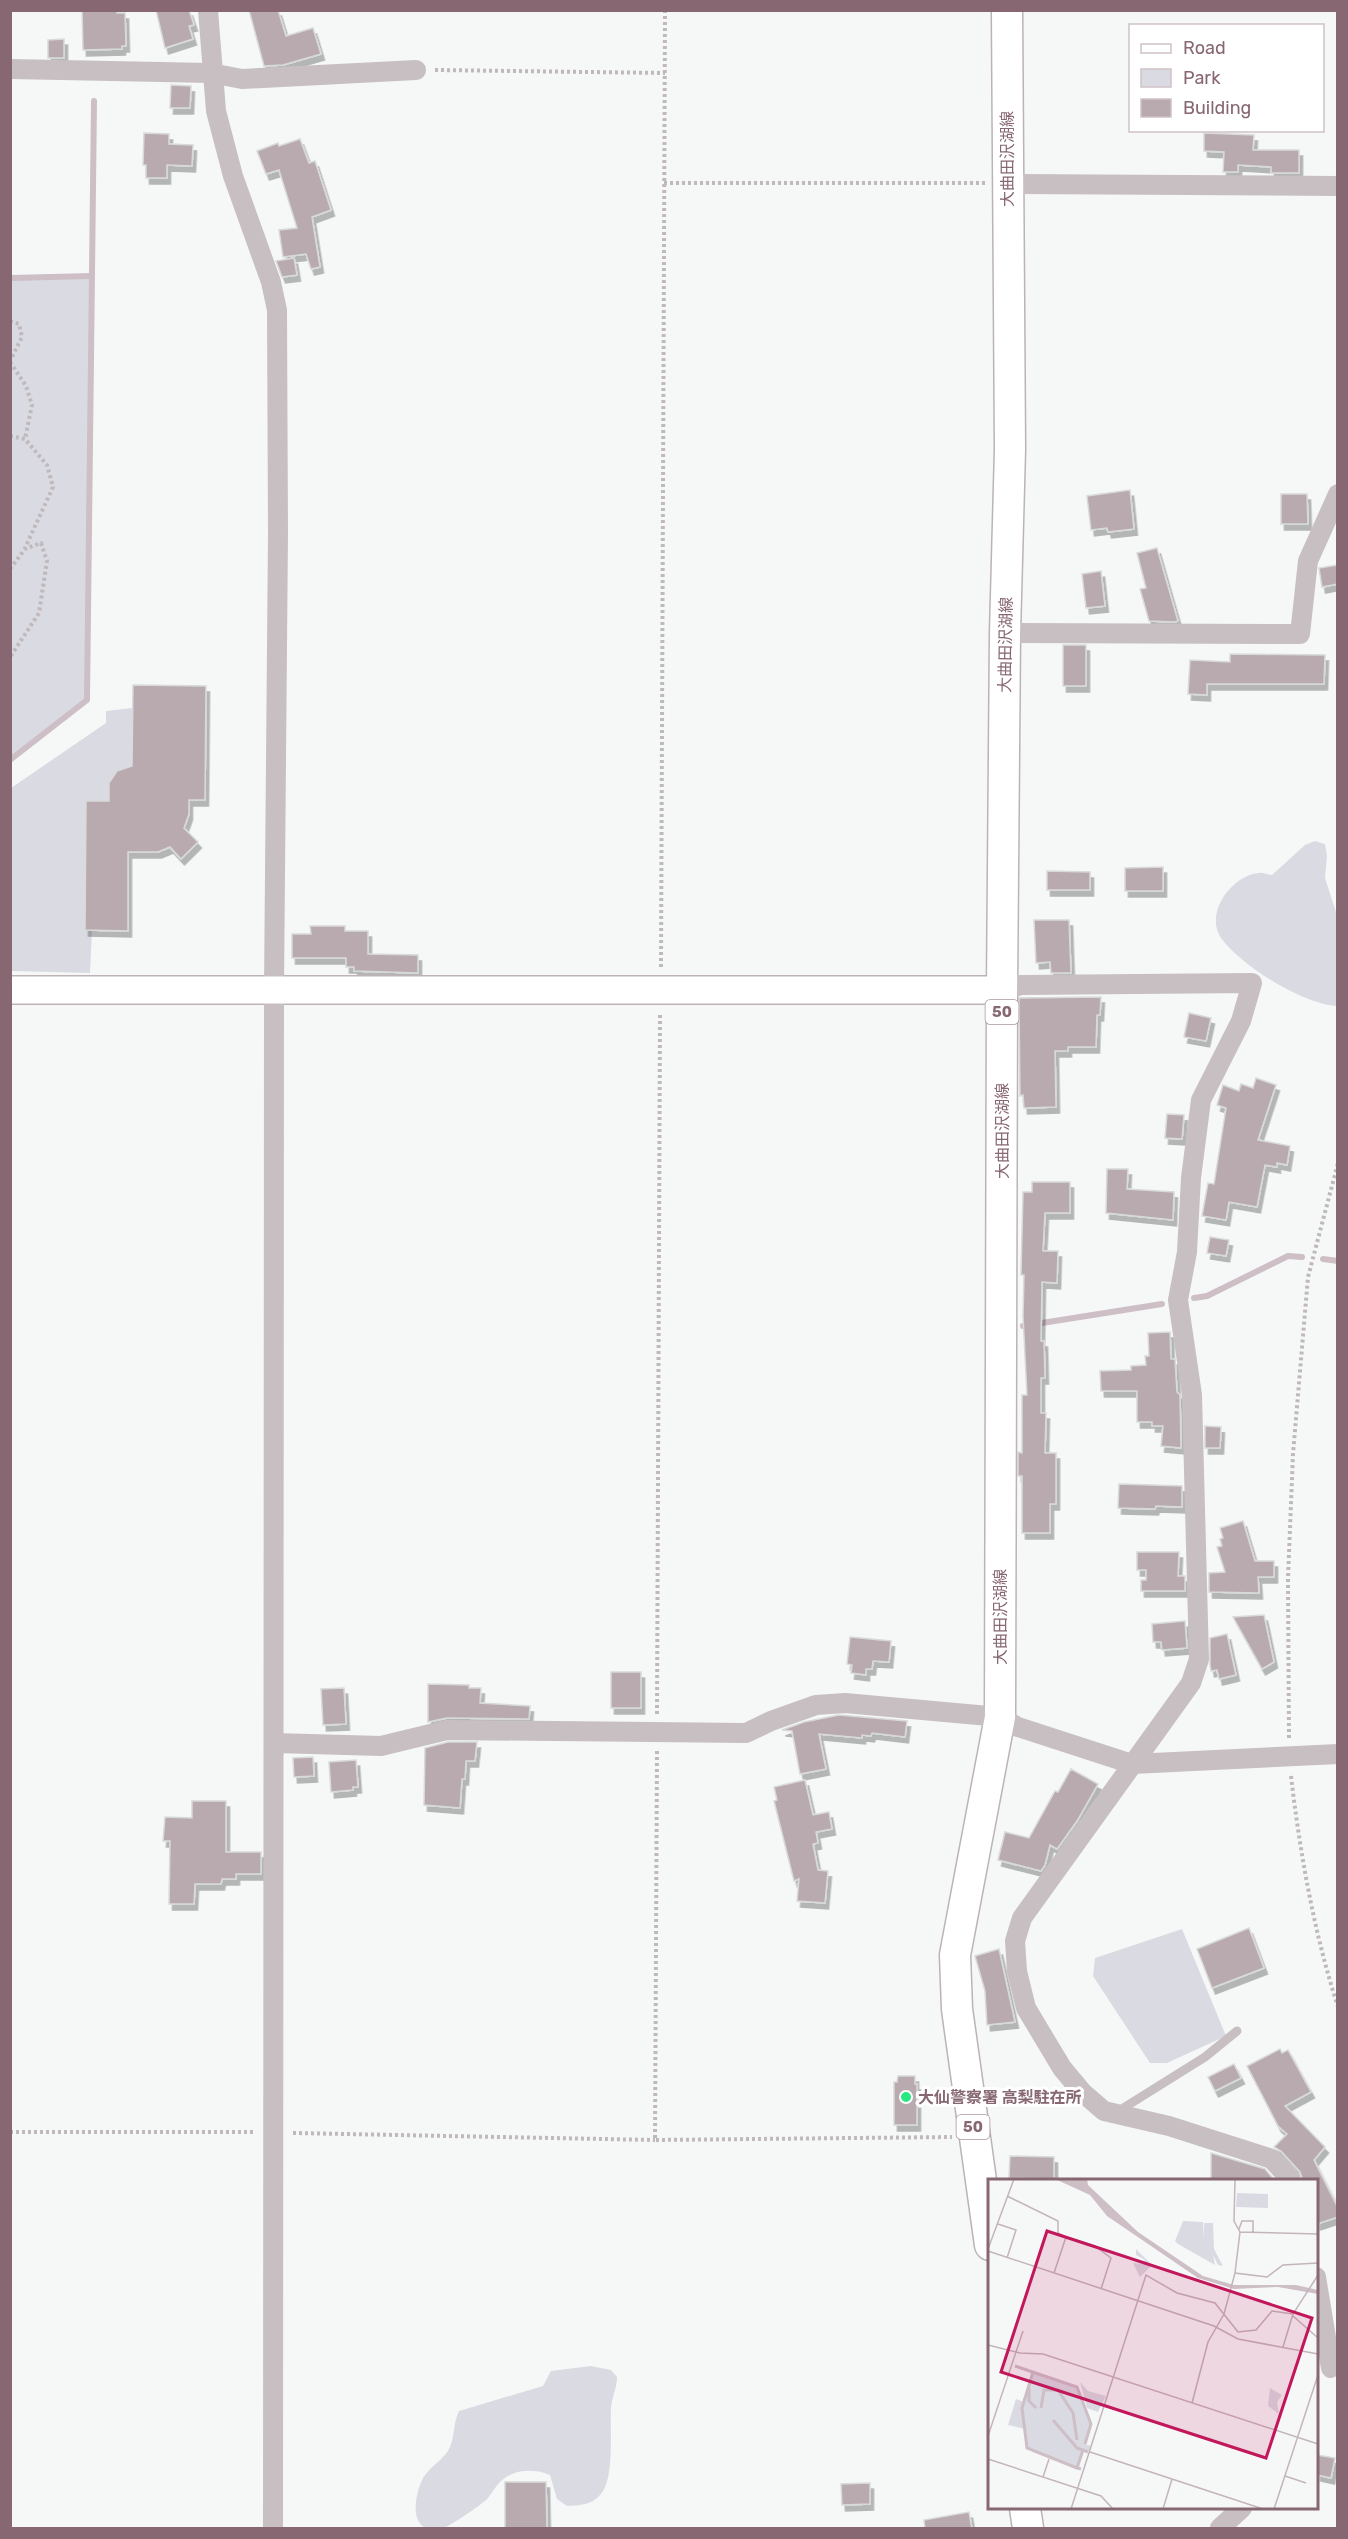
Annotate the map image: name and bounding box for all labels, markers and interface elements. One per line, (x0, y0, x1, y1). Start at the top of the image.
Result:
legend (1129, 24, 1324, 132)
text: Road (1183, 37, 1226, 59)
text: Park (1183, 67, 1221, 89)
text: Building (1183, 97, 1251, 119)
street label: 大曲田沢湖線 (998, 111, 1017, 207)
street label: 大曲田沢湖線 (995, 597, 1016, 693)
road number: 50 (986, 1000, 1018, 1024)
street label: 大曲田沢湖線 (993, 1083, 1012, 1179)
street label: 大曲田沢湖線 (991, 1569, 1010, 1665)
place label: 大仙警察署 高梨駐在所 (918, 2088, 1081, 2107)
marker: 大仙警察署 高梨駐在所 (899, 2090, 913, 2104)
road number: 50 (956, 2115, 990, 2139)
inset map (988, 2179, 1318, 2509)

